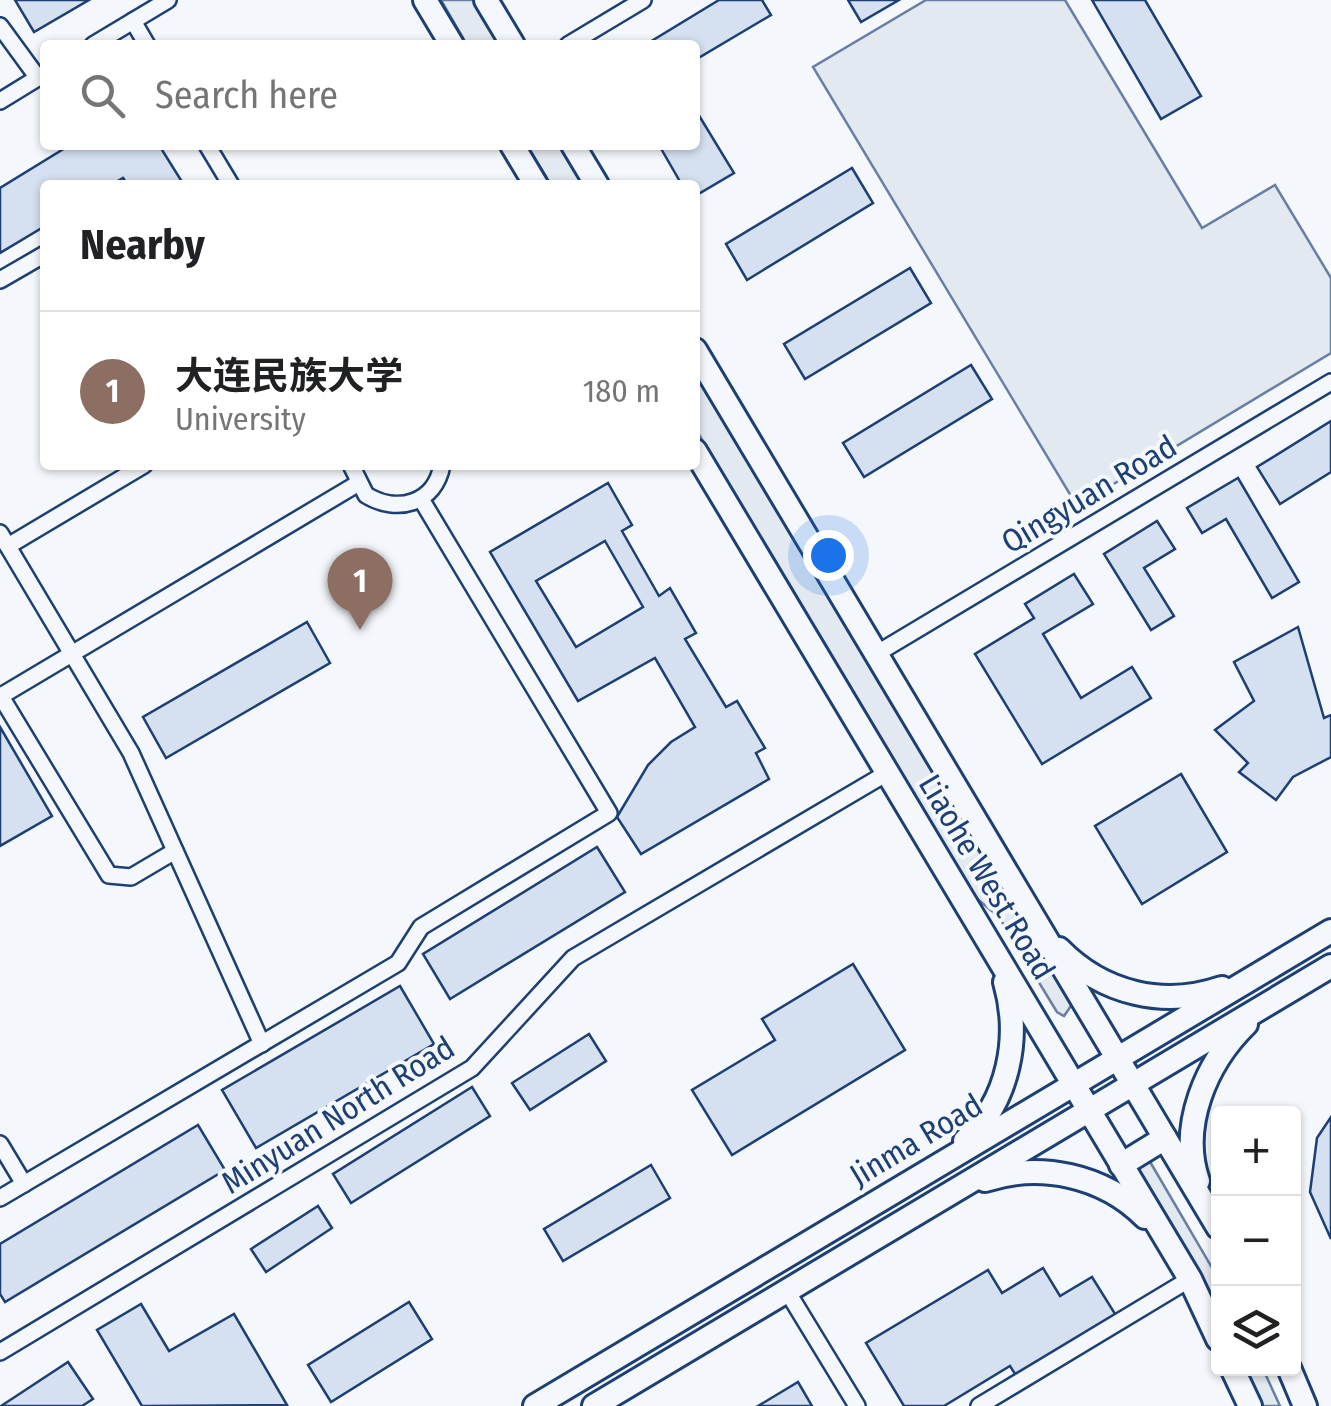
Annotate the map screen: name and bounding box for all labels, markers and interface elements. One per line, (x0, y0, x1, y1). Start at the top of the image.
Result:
search box (40, 40, 700, 150)
icon: search (75, 68, 130, 123)
text: Search here (155, 72, 338, 118)
text: Nearby (80, 220, 205, 270)
text: 大连民族大学 (175, 353, 403, 399)
text: 1 (106, 372, 119, 410)
text: 180 m (583, 372, 660, 410)
text: University (175, 400, 306, 438)
street label: Qingyuan Road (995, 427, 1183, 561)
your location (803, 530, 854, 581)
pin: 1 (328, 548, 392, 630)
street label: Liaohe West Road (911, 768, 1063, 986)
street label: Minyuan North Road (215, 1028, 461, 1202)
street label: Jinma Road (843, 1086, 989, 1194)
map controls (1211, 1106, 1301, 1376)
button: + (1211, 1106, 1301, 1196)
button: − (1211, 1196, 1301, 1286)
button: layers (1211, 1286, 1301, 1376)

